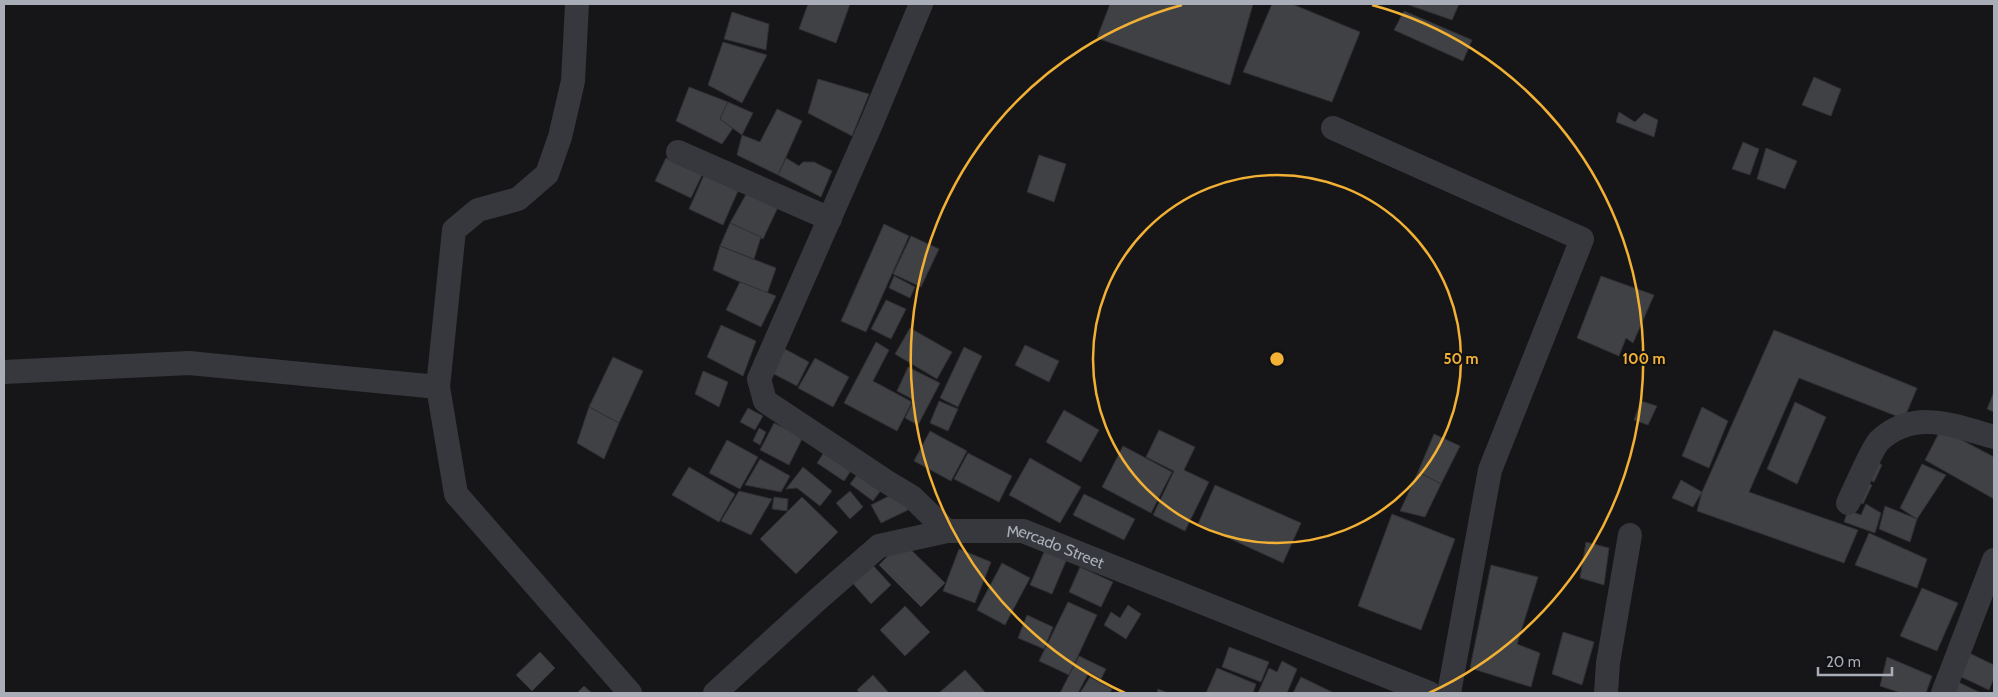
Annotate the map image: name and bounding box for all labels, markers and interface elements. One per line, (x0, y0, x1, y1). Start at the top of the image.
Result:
centre of rings (1268, 350, 1286, 368)
text: 50 m (1443, 350, 1479, 368)
text: 100 m (1622, 350, 1666, 368)
street label: Mercado Street (1006, 521, 1107, 573)
scale bar (1818, 644, 1892, 676)
text: 20 m (1826, 653, 1861, 671)

